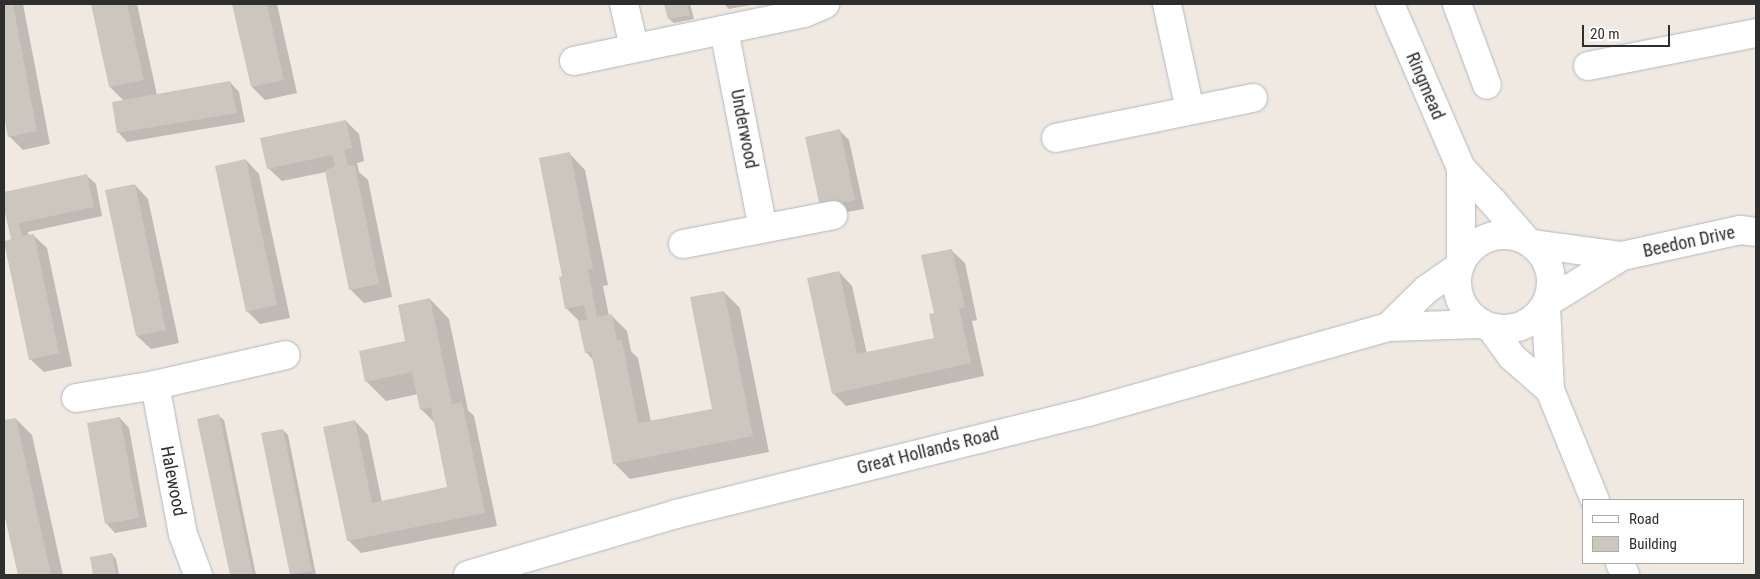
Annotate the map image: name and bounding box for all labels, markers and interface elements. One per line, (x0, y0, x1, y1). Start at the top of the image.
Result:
scale bar (1585, 15, 1672, 47)
text: 20 m (1590, 25, 1620, 43)
street label: Ringmead (1401, 49, 1449, 123)
street label: Underwood (726, 87, 762, 171)
street label: Beedon Drive (1641, 222, 1737, 262)
street label: Great Hollands Road (855, 423, 1001, 479)
street label: Halewood (156, 444, 190, 518)
legend (1582, 499, 1745, 564)
text: Road (1629, 510, 1659, 528)
text: Building (1629, 535, 1677, 553)

